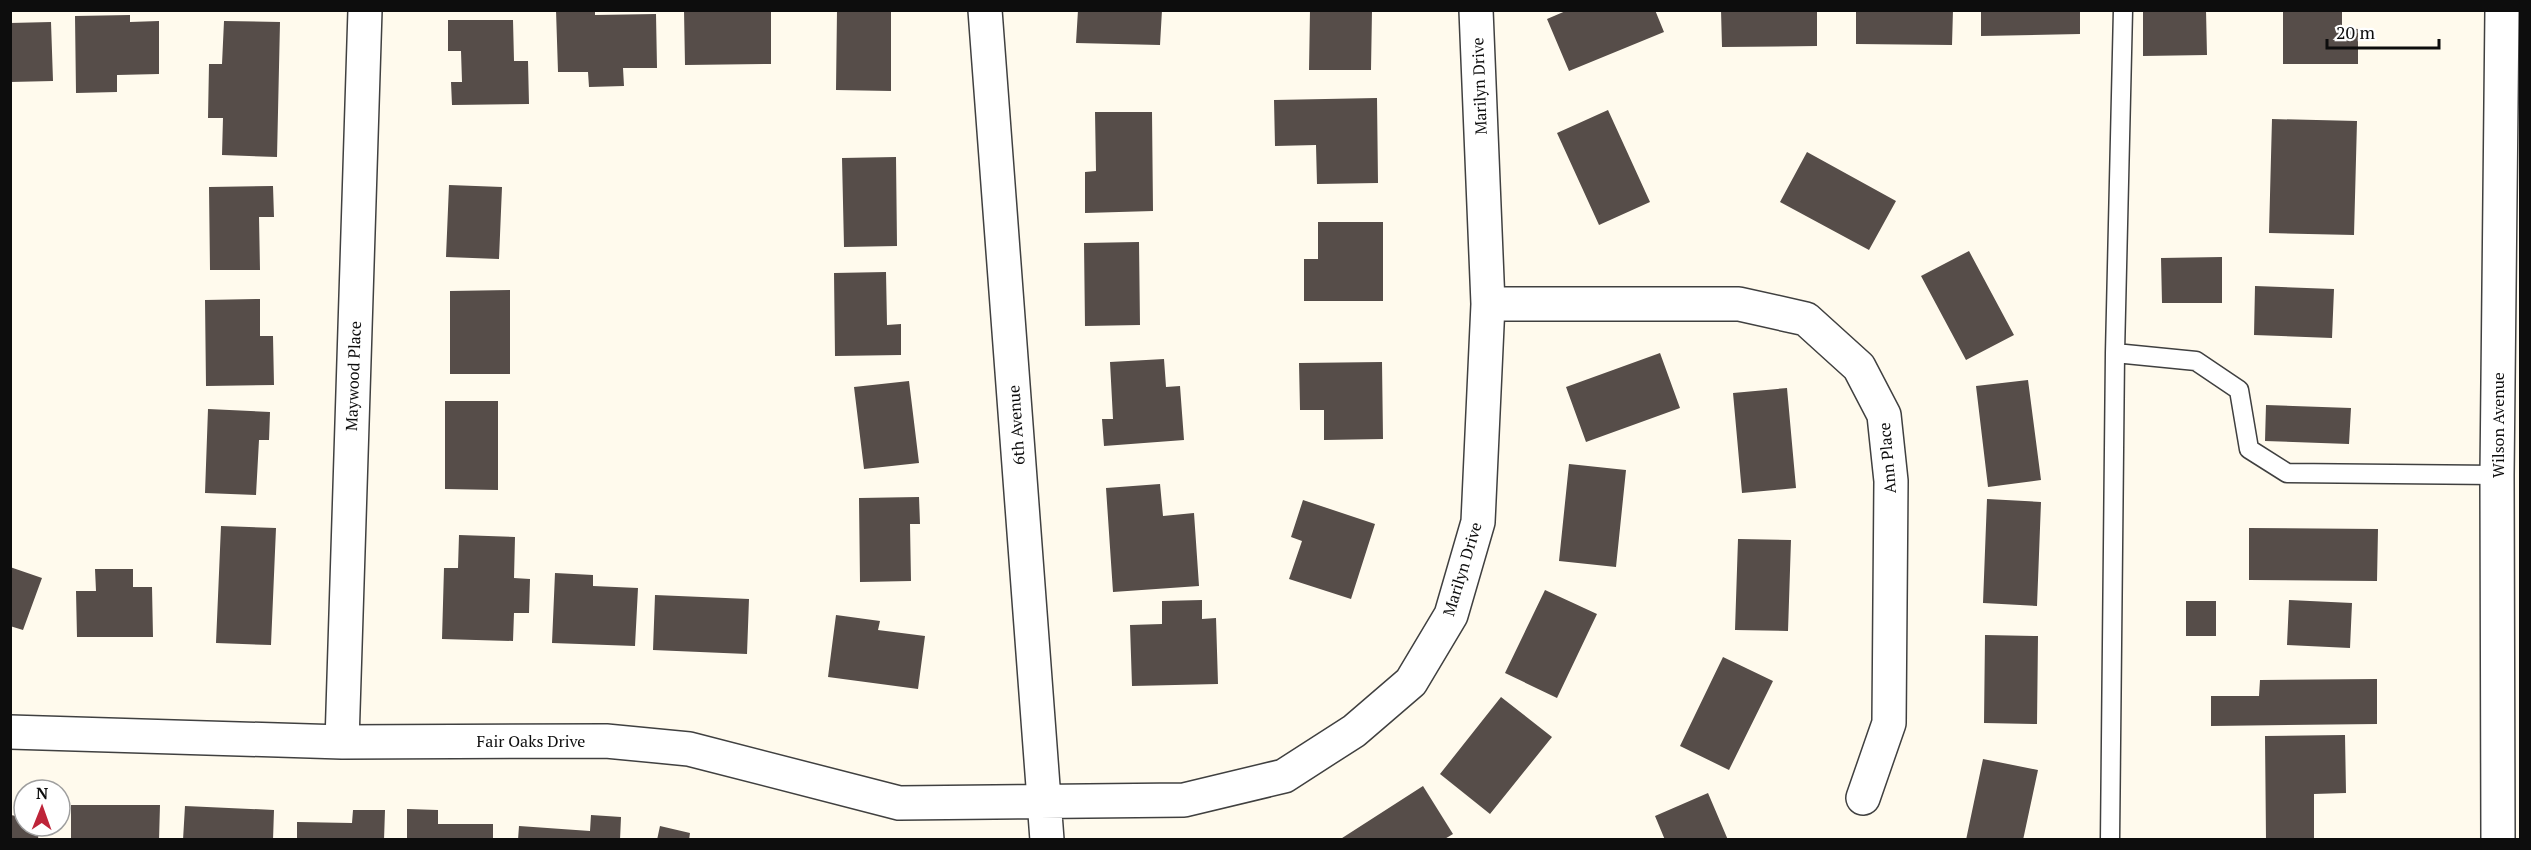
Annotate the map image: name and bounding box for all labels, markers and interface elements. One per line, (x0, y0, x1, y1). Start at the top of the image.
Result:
scale bar (2327, 12, 2440, 50)
text: 20 m (2336, 20, 2376, 44)
street label: Marilyn Drive (1466, 37, 1492, 135)
street label: Maywood Place (340, 321, 366, 431)
street label: Wilson Avenue (2487, 372, 2509, 478)
street label: 6th Avenue (1002, 384, 1030, 466)
street label: Ann Place (1873, 421, 1901, 495)
street label: Marilyn Drive (1437, 519, 1487, 619)
street label: Fair Oaks Drive (477, 730, 585, 752)
north arrow (12, 778, 72, 838)
text: N (36, 782, 49, 804)

